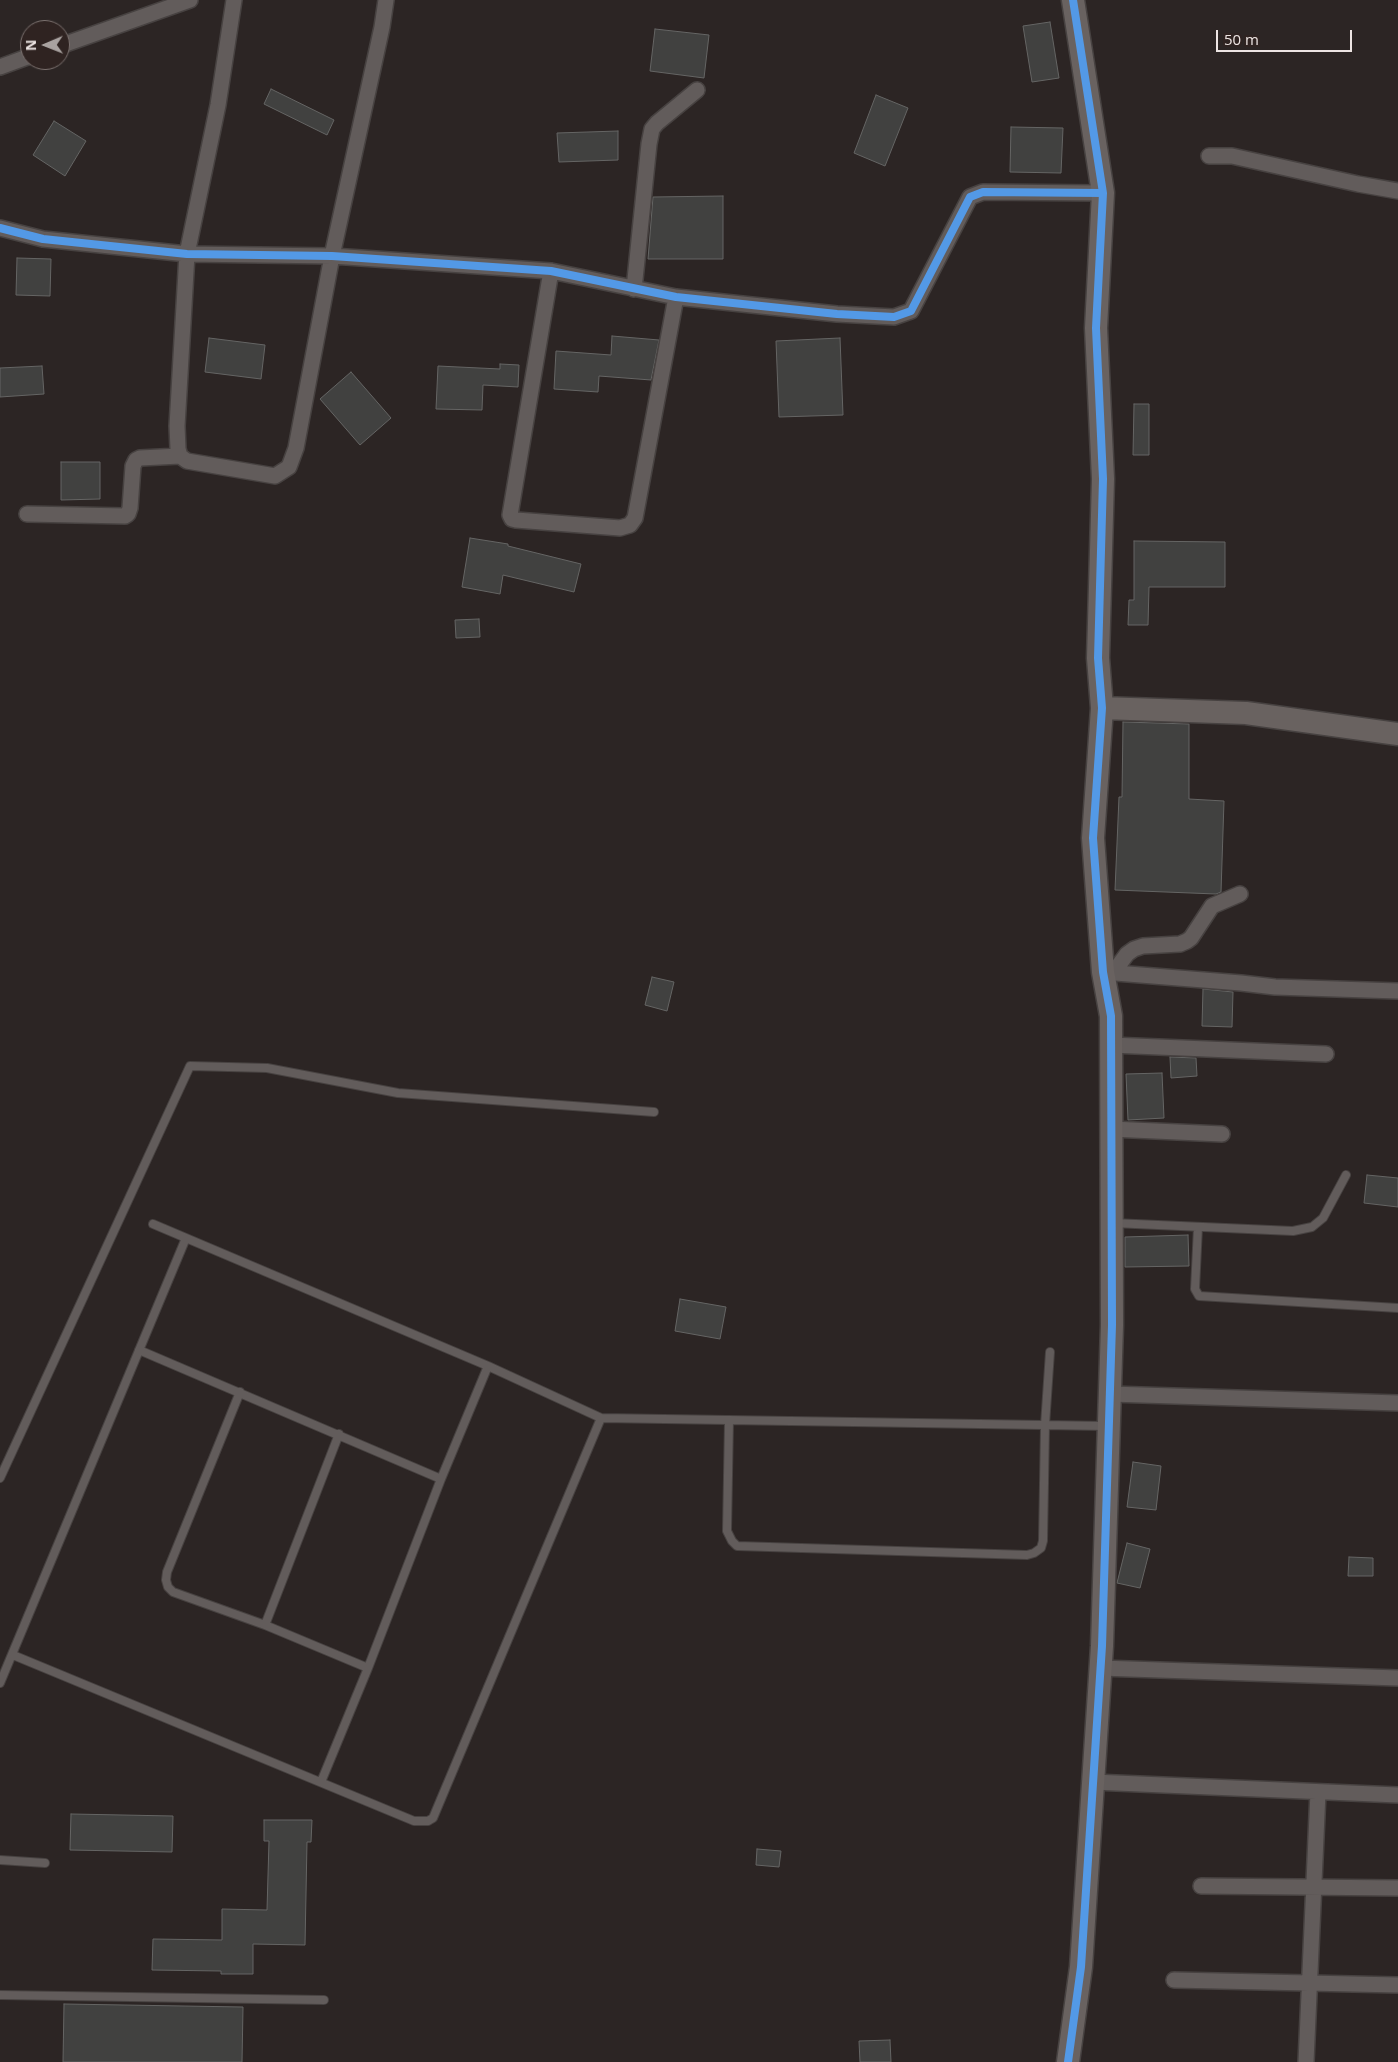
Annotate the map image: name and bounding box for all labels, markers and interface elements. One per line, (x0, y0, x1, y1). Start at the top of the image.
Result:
north arrow (20, 20, 70, 70)
scale bar (1218, 20, 1354, 52)
text: 50 m (1224, 29, 1259, 49)
text: N (21, 39, 40, 51)

